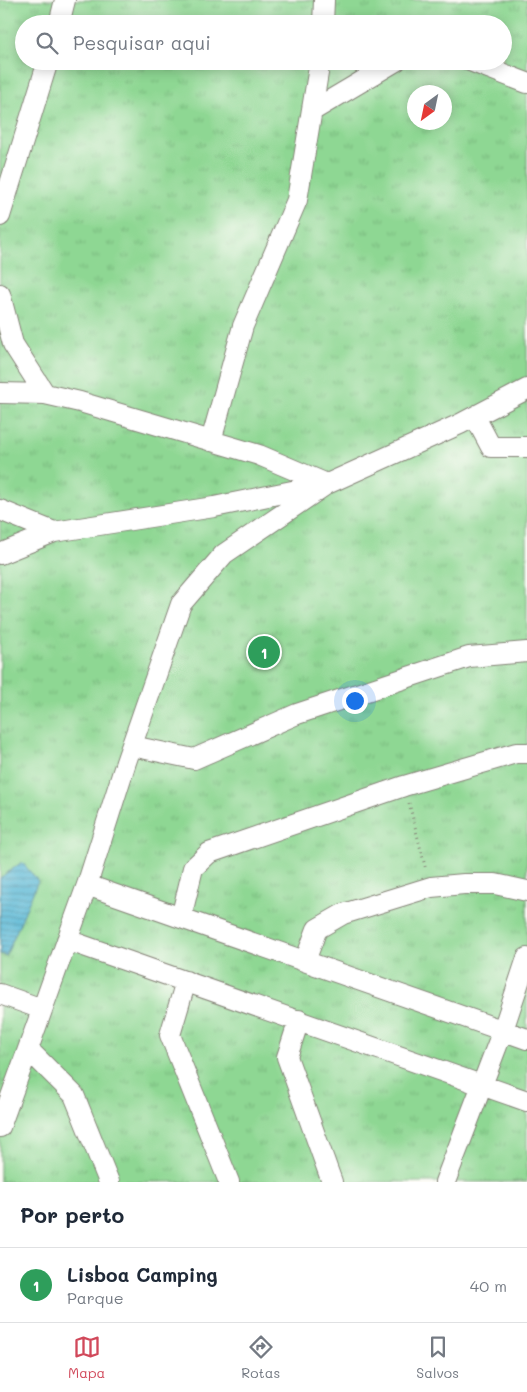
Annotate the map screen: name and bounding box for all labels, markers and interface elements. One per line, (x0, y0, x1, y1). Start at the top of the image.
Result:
search box (15, 15, 512, 70)
icon: search (33, 29, 61, 57)
text: Pesquisar aqui (73, 30, 211, 55)
north arrow (407, 85, 452, 130)
pin: 1 (248, 633, 280, 671)
your location (342, 688, 368, 714)
text: Por perto (20, 1201, 124, 1228)
text: Lisboa Camping (67, 1262, 218, 1287)
text: 1 (32, 1275, 40, 1296)
text: 40 m (470, 1275, 507, 1296)
text: Parque (67, 1287, 124, 1308)
tab: Mapa (68, 1333, 105, 1382)
tab: Rotas (241, 1333, 280, 1382)
tab: Salvos (416, 1333, 459, 1382)

